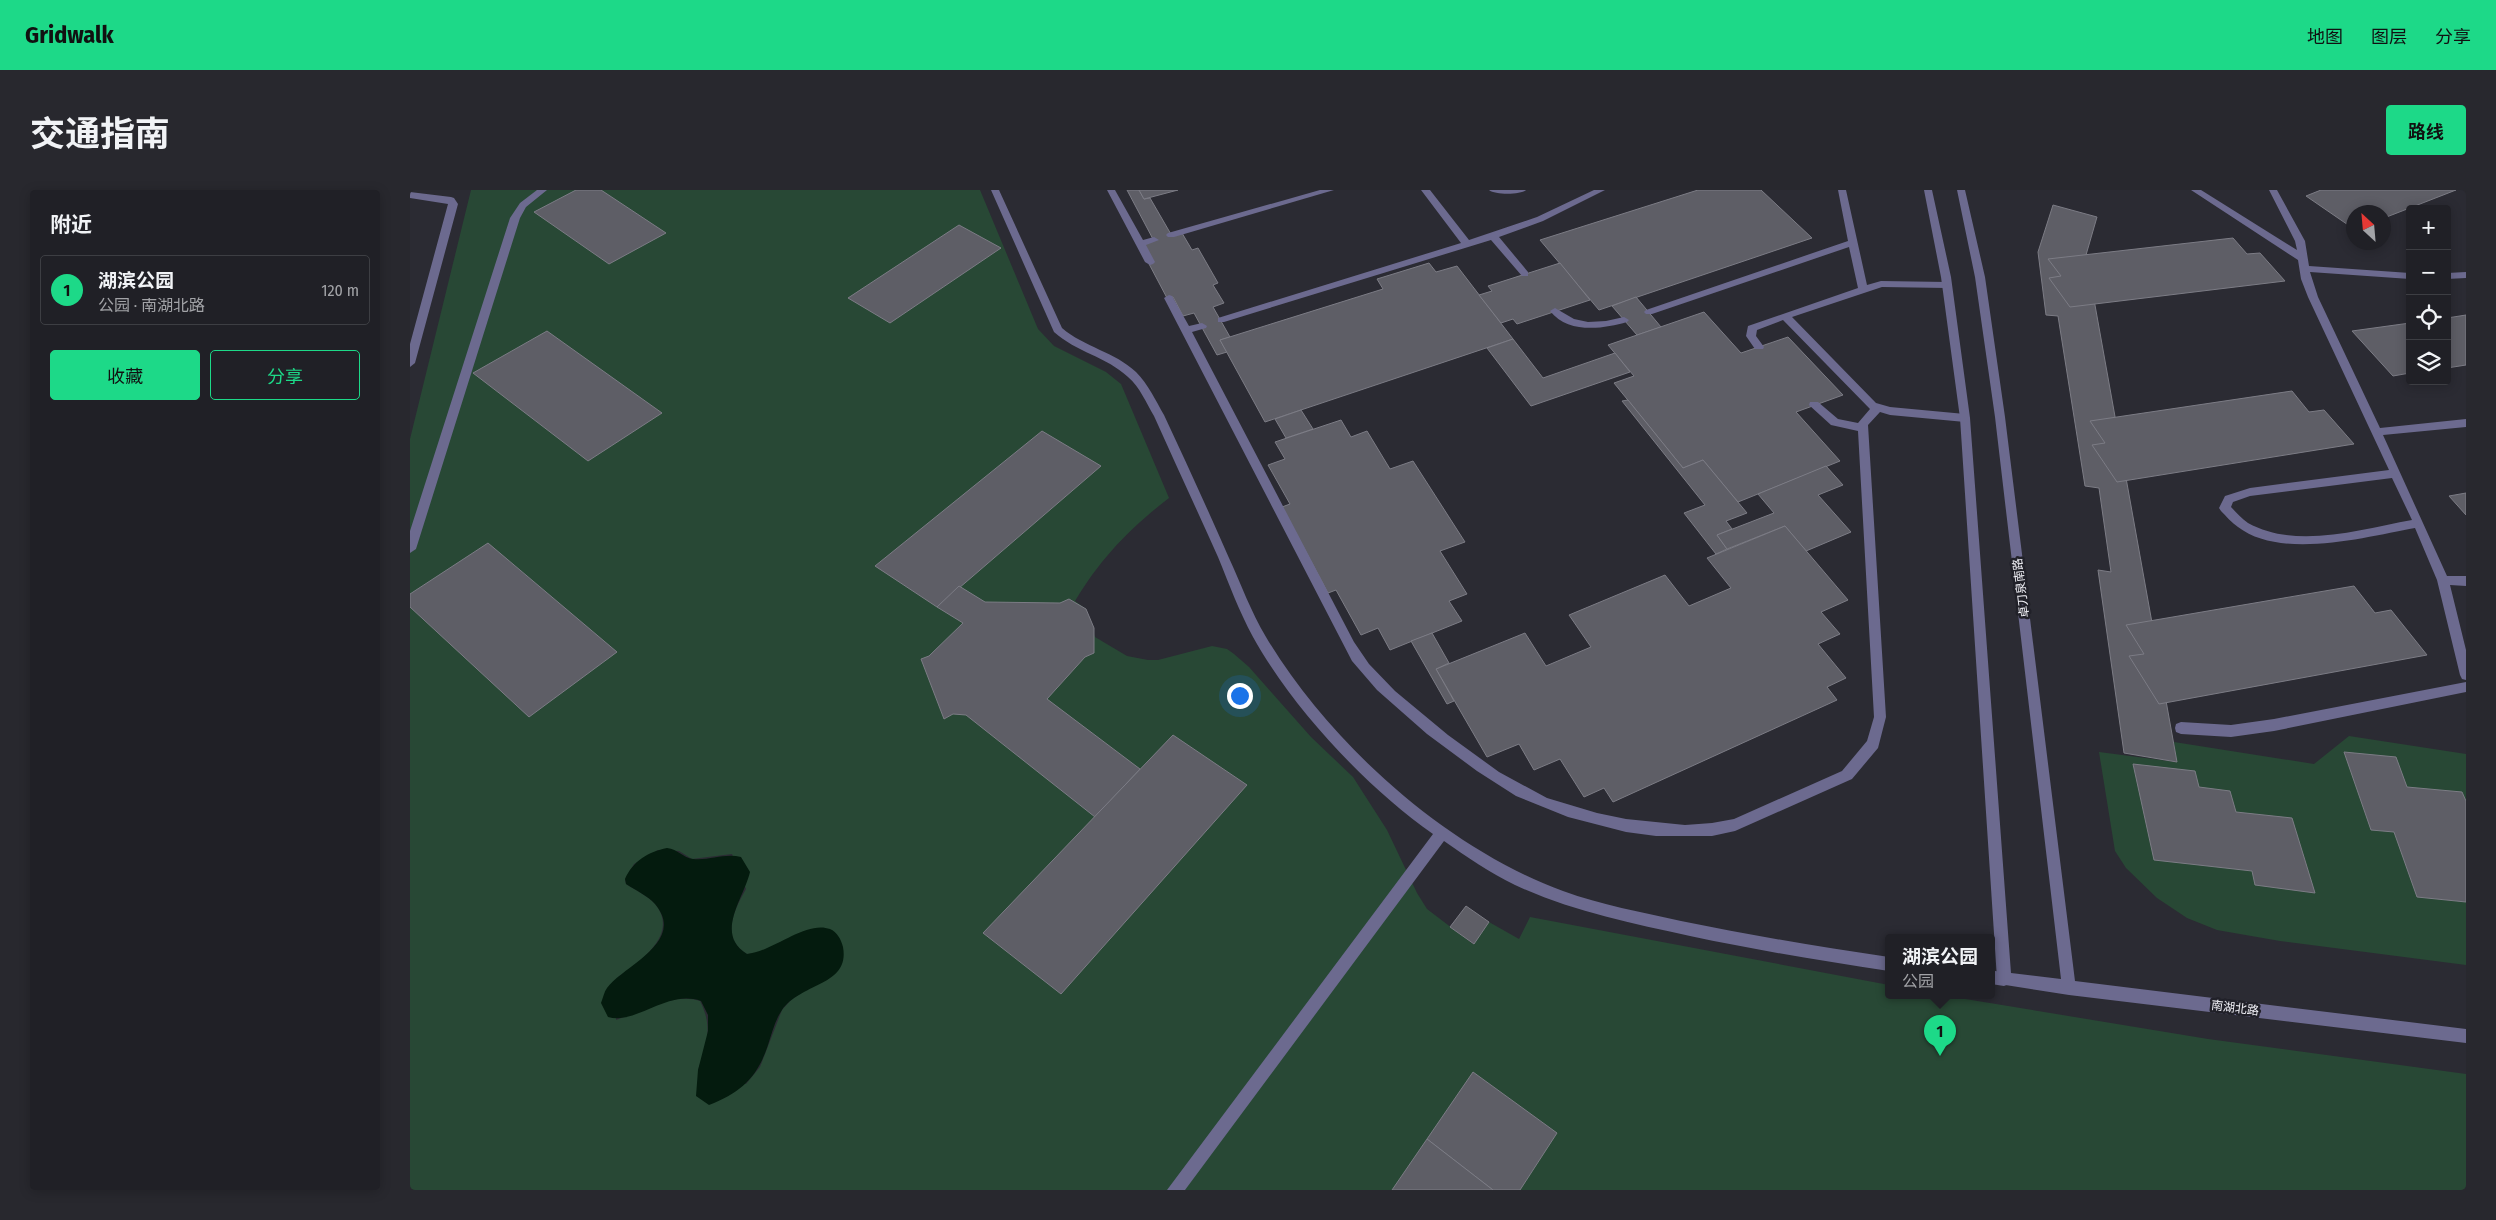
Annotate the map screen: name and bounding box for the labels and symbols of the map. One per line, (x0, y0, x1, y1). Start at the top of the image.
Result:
north arrow (2346, 205, 2391, 250)
street label: 卓刀泉南路 (2010, 557, 2032, 619)
your location (1227, 683, 1253, 709)
street label: 南湖北路 (2210, 998, 2260, 1018)
pin: 1 (1924, 1015, 1956, 1056)

